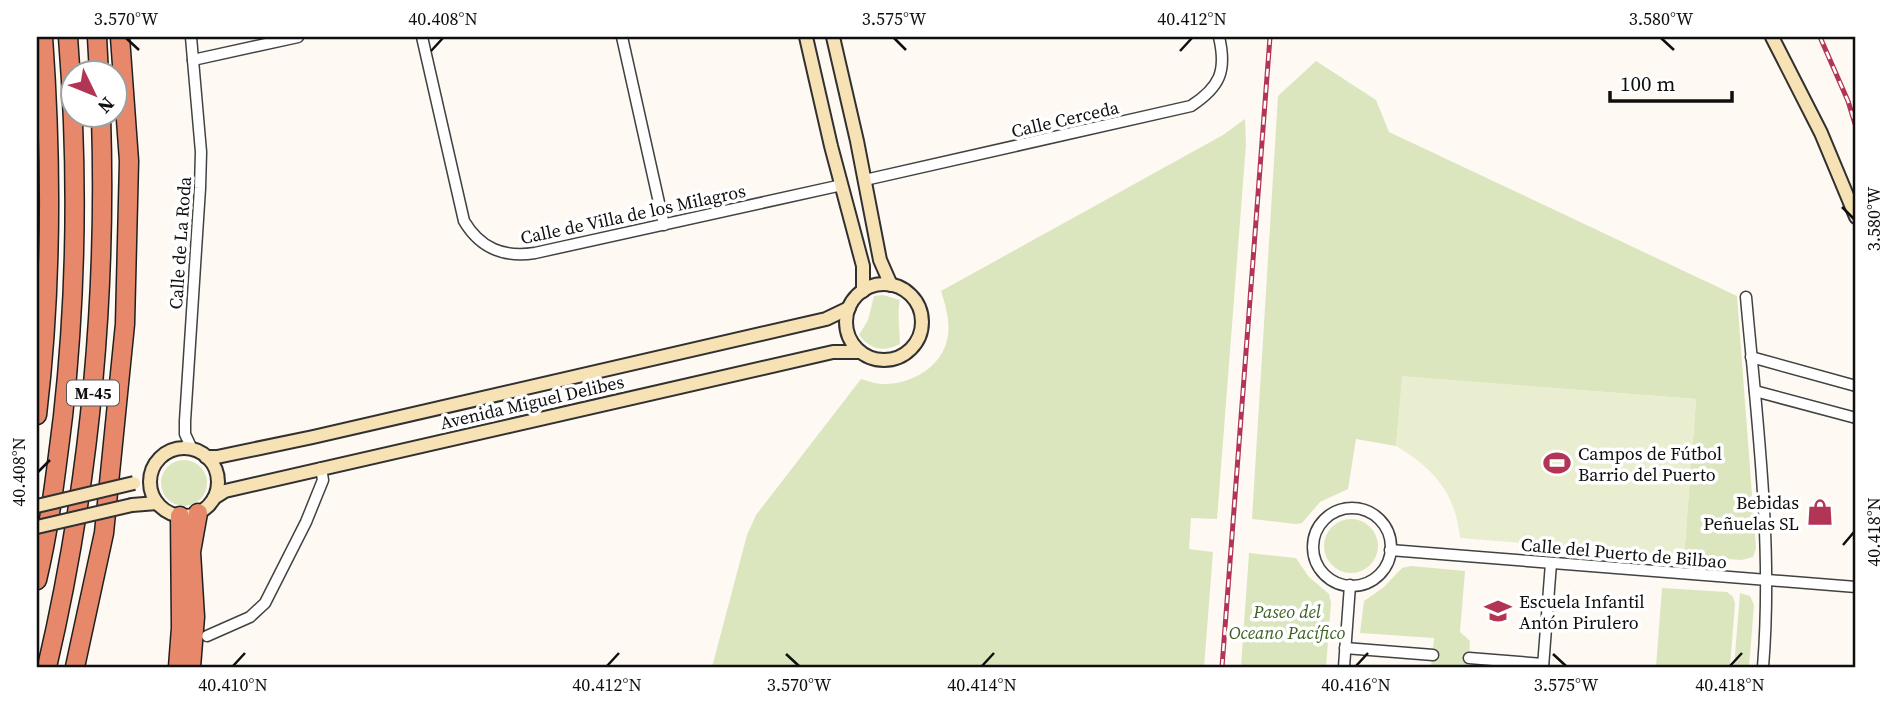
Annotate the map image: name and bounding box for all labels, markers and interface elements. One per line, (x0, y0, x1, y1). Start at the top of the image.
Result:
text: 3.570°W (94, 6, 159, 31)
text: 40.408°N (408, 6, 478, 31)
text: 3.575°W (862, 6, 927, 31)
text: 40.412°N (1157, 6, 1227, 31)
text: 3.580°W (1629, 6, 1694, 31)
north arrow (60, 60, 130, 130)
scale bar (1610, 60, 1732, 104)
text: 100 m (1620, 69, 1675, 98)
text: N (92, 92, 121, 120)
street label: Calle Cerceda (1009, 94, 1122, 144)
street label: Calle de La Roda (163, 175, 197, 310)
street label: Calle de Villa de los Milagros (518, 178, 748, 250)
text: 3.580°W (1861, 186, 1886, 251)
street label: Avenida Miguel Delibes (438, 369, 627, 435)
road number: M-45 (67, 380, 119, 406)
text: 40.408°N (6, 437, 31, 507)
place label: Campos de Fútbol Barrio del Puerto (1578, 441, 1722, 487)
sports icon: Campos de Fútbol Barrio del Puerto (1542, 448, 1572, 478)
place label: Bebidas Peñuelas SL (1703, 490, 1799, 536)
shop icon: Bebidas Peñuelas SL (1805, 497, 1835, 527)
text: 40.418°N (1861, 497, 1886, 567)
street label: Calle del Puerto de Bilbao (1520, 532, 1728, 574)
place label: Escuela Infantil Antón Pirulero (1519, 589, 1645, 635)
school or university icon: Escuela Infantil Antón Pirulero (1483, 596, 1513, 626)
park label: Paseo del Oceano Pacífico (1229, 599, 1346, 645)
text: 40.410°N (198, 672, 268, 697)
text: 40.412°N (572, 672, 642, 697)
text: 3.570°W (767, 672, 832, 697)
text: 40.414°N (947, 672, 1017, 697)
text: 40.416°N (1321, 672, 1391, 697)
text: 3.575°W (1534, 672, 1599, 697)
text: 40.418°N (1695, 672, 1765, 697)

